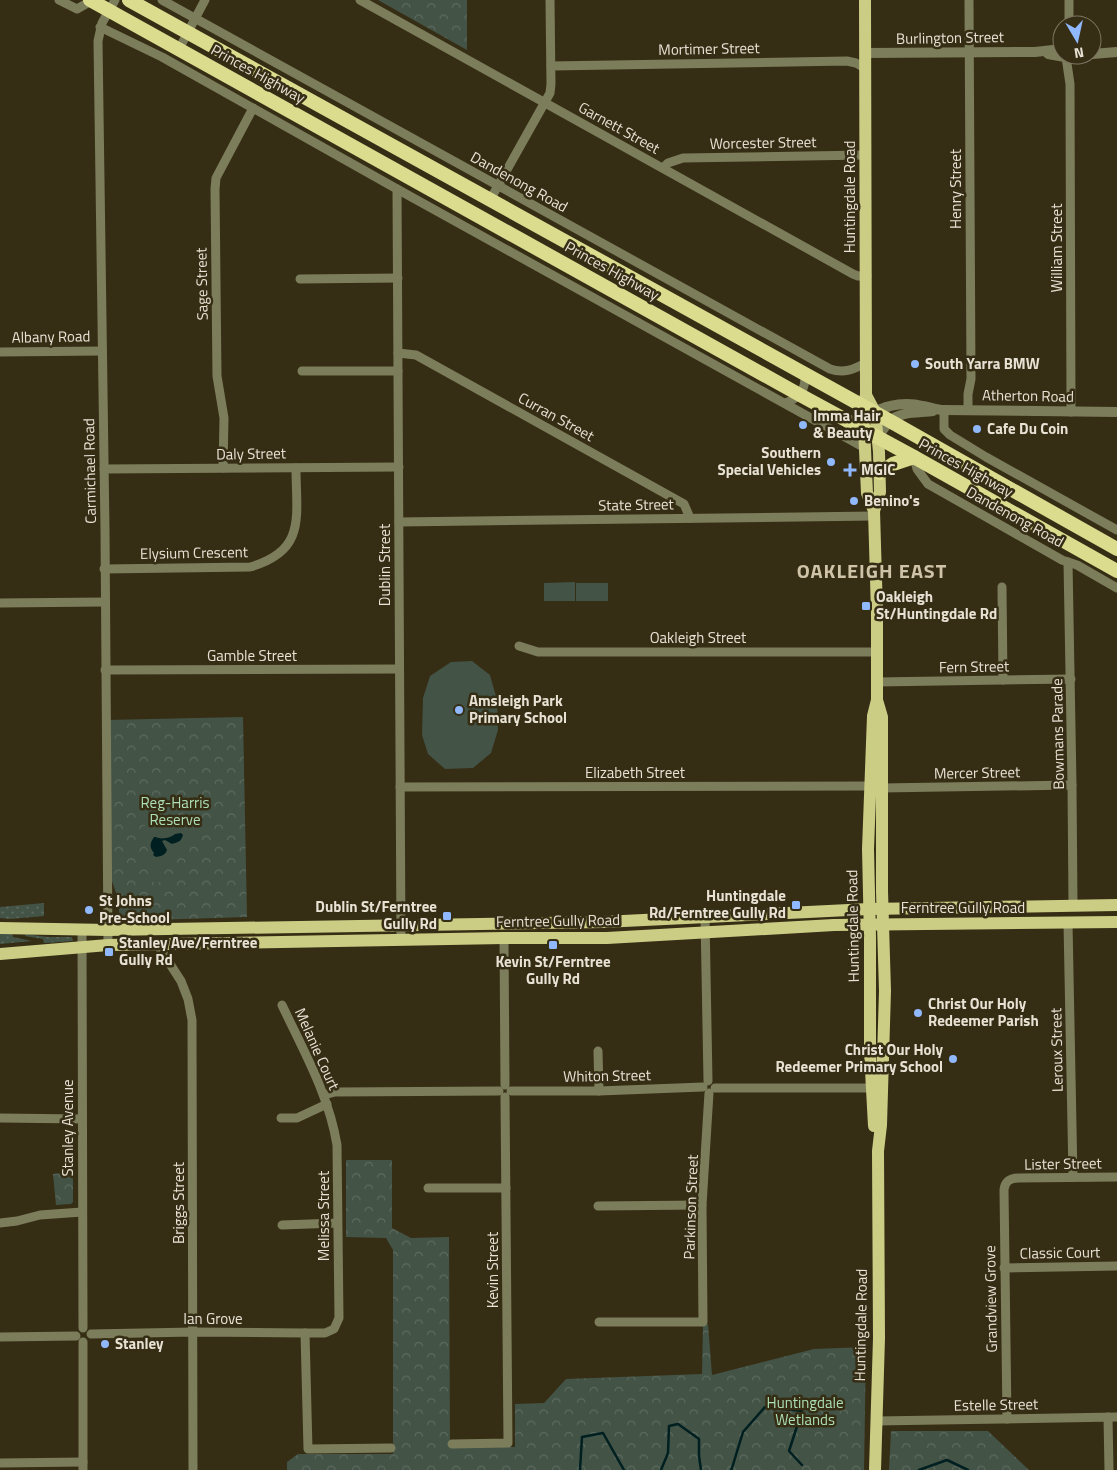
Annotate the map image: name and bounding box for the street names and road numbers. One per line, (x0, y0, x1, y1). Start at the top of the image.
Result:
street label: Burlington Street (896, 25, 1005, 50)
street label: Mortimer Street (658, 36, 761, 61)
street label: Princes Highway (207, 38, 310, 109)
street label: Garnett Street (574, 96, 665, 160)
street label: Worcester Street (709, 130, 817, 155)
street label: Huntingdale Road (838, 141, 861, 253)
street label: Dandenong Road (466, 145, 572, 218)
street label: Henry Street (944, 148, 967, 229)
street label: William Street (1045, 203, 1068, 292)
street label: Princes Highway (561, 235, 664, 306)
street label: Sage Street (189, 247, 214, 321)
street label: Albany Road (11, 324, 91, 349)
street label: Atherton Road (982, 383, 1074, 408)
street label: Curran Street (514, 386, 599, 447)
street label: Carmichael Road (77, 418, 102, 524)
street label: Princes Highway (915, 432, 1018, 503)
street label: Daly Street (216, 441, 287, 466)
street label: Dandenong Road (962, 480, 1068, 553)
street label: State Street (598, 492, 675, 517)
street label: Dublin Street (373, 523, 396, 606)
street label: Elysium Crescent (140, 540, 249, 565)
street label: Oakleigh Street (650, 626, 747, 649)
street label: Gamble Street (207, 644, 298, 667)
street label: Fern Street (939, 654, 1010, 679)
street label: Bowmans Parade (1045, 678, 1070, 790)
street label: Mercer Street (934, 760, 1021, 785)
street label: Elizabeth Street (585, 761, 686, 784)
street label: Huntingdale Road (840, 869, 865, 983)
street label: Ferntree Gully Road (901, 896, 1025, 919)
street label: Ferntree Gully Road (496, 908, 620, 933)
street label: Melanie Court (289, 1004, 346, 1094)
street label: Leroux Street (1044, 1007, 1069, 1092)
street label: Whiton Street (563, 1063, 652, 1088)
street label: Stanley Avenue (56, 1079, 79, 1177)
street label: Lister Street (1024, 1151, 1103, 1176)
street label: Parkinson Street (677, 1153, 704, 1260)
street label: Briggs Street (167, 1161, 190, 1244)
street label: Melissa Street (312, 1170, 335, 1261)
street label: Kevin Street (481, 1231, 504, 1308)
street label: Classic Court (1020, 1240, 1101, 1265)
street label: Grandview Grove (978, 1245, 1003, 1353)
street label: Huntingdale Road (848, 1268, 873, 1382)
street label: Ian Grove (183, 1307, 243, 1330)
street label: Estelle Street (954, 1392, 1039, 1417)

